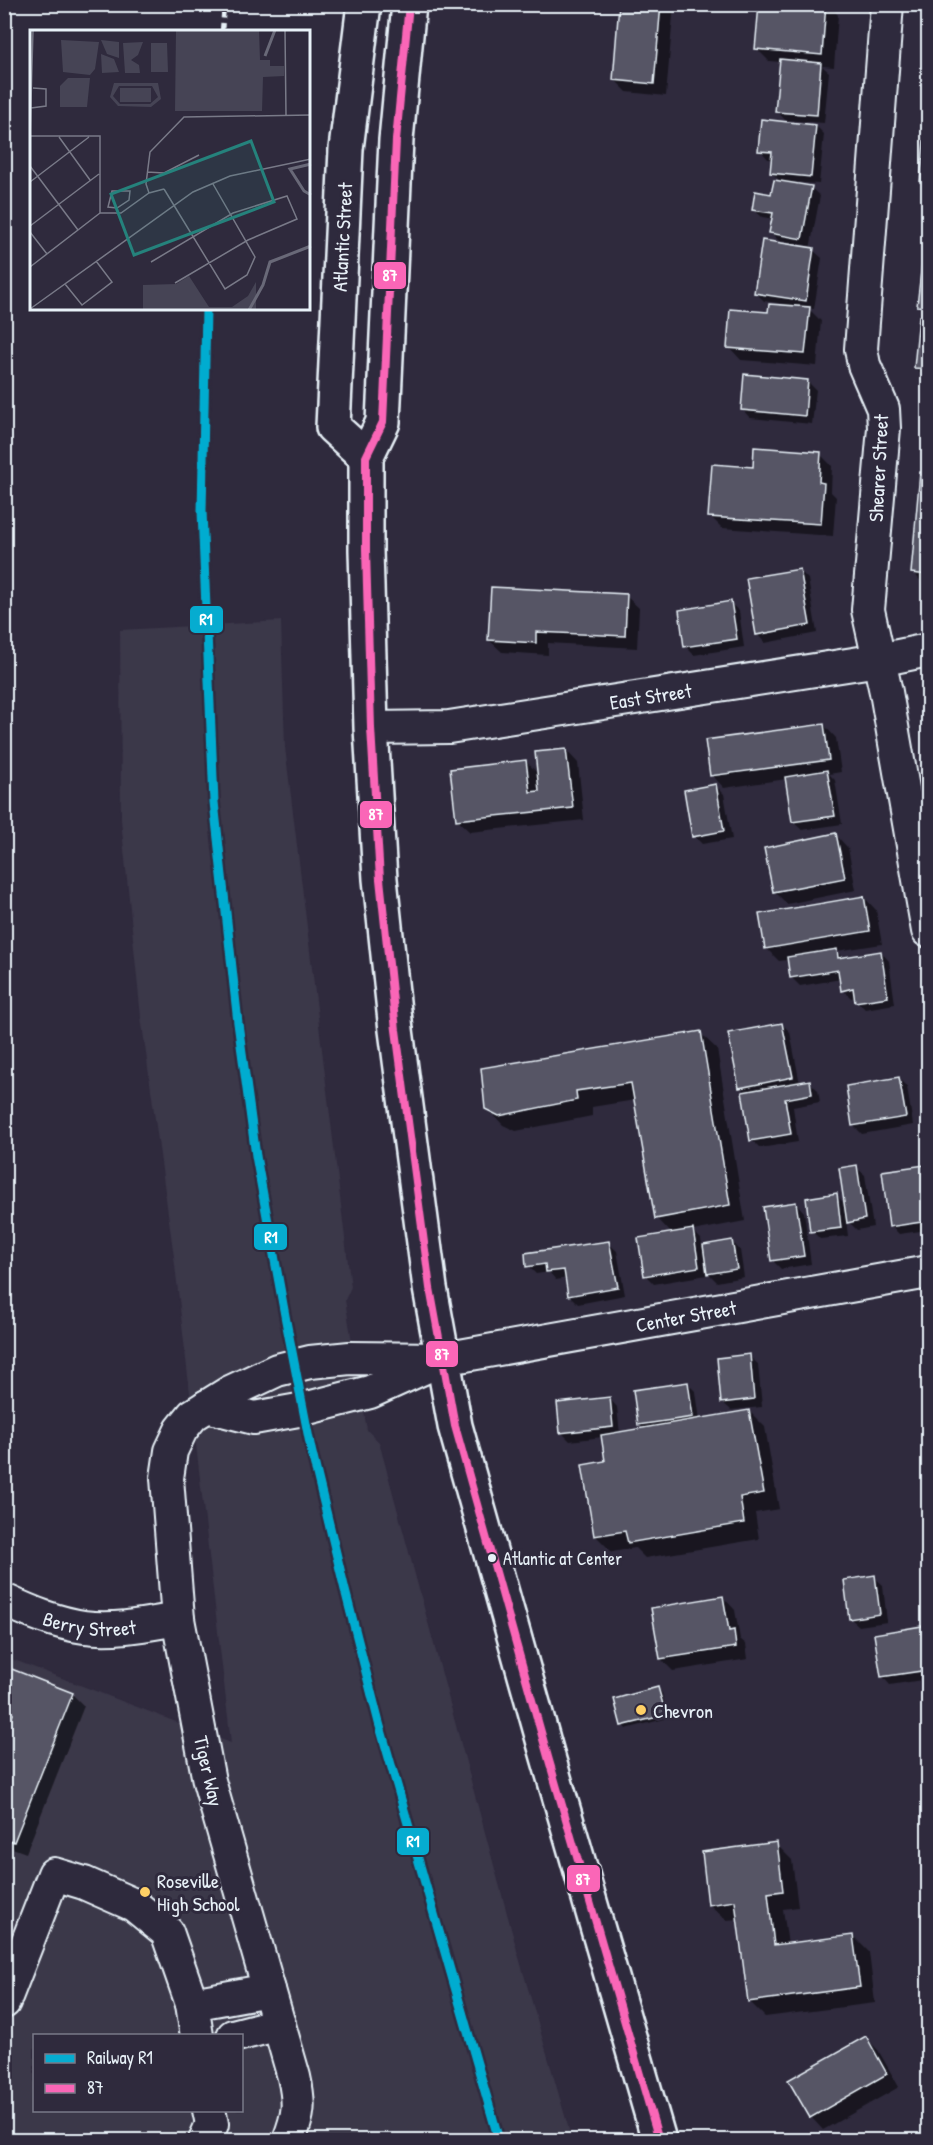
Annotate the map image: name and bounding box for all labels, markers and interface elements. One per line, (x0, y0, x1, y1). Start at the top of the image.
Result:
inset map (30, 30, 310, 310)
street label: Atlantic Street (326, 181, 358, 292)
line badge: 87 (373, 261, 407, 290)
text: 87 (383, 264, 397, 286)
street label: Shearer Street (862, 412, 894, 523)
line badge: R1 (189, 605, 224, 634)
text: R1 (199, 608, 213, 630)
street label: East Street (608, 676, 694, 715)
line badge: 87 (359, 800, 393, 829)
text: 87 (369, 803, 383, 825)
line badge: R1 (253, 1223, 288, 1251)
text: R1 (264, 1226, 278, 1248)
street label: Center Street (633, 1293, 739, 1338)
line badge: 87 (425, 1340, 459, 1368)
text: 87 (435, 1343, 449, 1365)
place label: Atlantic at Center (503, 1546, 622, 1571)
marker: Atlantic at Center (486, 1552, 498, 1564)
street label: Berry Street (40, 1604, 138, 1642)
place label: Chevron (653, 1697, 713, 1724)
marker: Chevron (634, 1703, 648, 1717)
street label: Tiger Way (188, 1733, 230, 1809)
line badge: R1 (396, 1827, 430, 1856)
text: R1 (406, 1830, 420, 1852)
line badge: 87 (566, 1864, 601, 1893)
place label: Roseville High School (157, 1867, 240, 1917)
text: 87 (576, 1868, 590, 1890)
marker: Roseville High School (138, 1885, 152, 1899)
legend (33, 2034, 243, 2112)
text: Railway R1 (87, 2045, 153, 2070)
text: 87 (87, 2075, 104, 2100)

